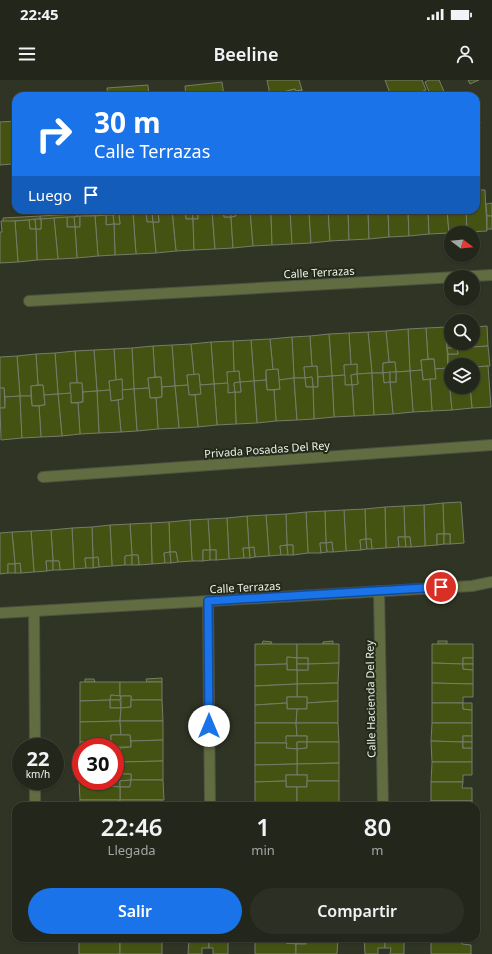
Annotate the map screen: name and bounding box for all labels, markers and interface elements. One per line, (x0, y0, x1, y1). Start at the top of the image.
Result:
text: 22:45 (20, 4, 59, 24)
text: Beeline (213, 42, 279, 66)
icon: menu (16, 43, 38, 65)
icon: person (454, 43, 476, 65)
text: 30 m (94, 103, 161, 141)
icon: right (28, 108, 80, 160)
text: Calle Terrazas (94, 139, 210, 163)
icon: arrive (80, 184, 102, 206)
text: Luego (28, 185, 72, 205)
north arrow (444, 226, 480, 262)
map controls (444, 226, 480, 394)
street label: Calle Terrazas (283, 263, 355, 281)
button: sound (444, 270, 480, 306)
button: search (444, 314, 480, 350)
button: layers (444, 358, 480, 394)
street label: Privada Posadas Del Rey (204, 437, 331, 461)
pin (424, 570, 458, 604)
icon: arrive (430, 576, 452, 598)
street label: Calle Terrazas (209, 578, 281, 596)
street label: Calle Hacienda Del Rey (361, 640, 379, 758)
position arrow (188, 705, 230, 747)
speed limit sign: 30 (72, 738, 124, 790)
text: 22 (27, 745, 49, 772)
text: km/h (26, 767, 50, 781)
text: 22:46 (101, 810, 162, 843)
text: 1 (256, 810, 270, 843)
text: 80 (364, 810, 391, 843)
text: Llegada (108, 841, 156, 859)
text: min (251, 841, 275, 859)
text: m (371, 841, 383, 859)
button: Salir (28, 888, 242, 934)
button: Compartir (250, 888, 464, 934)

